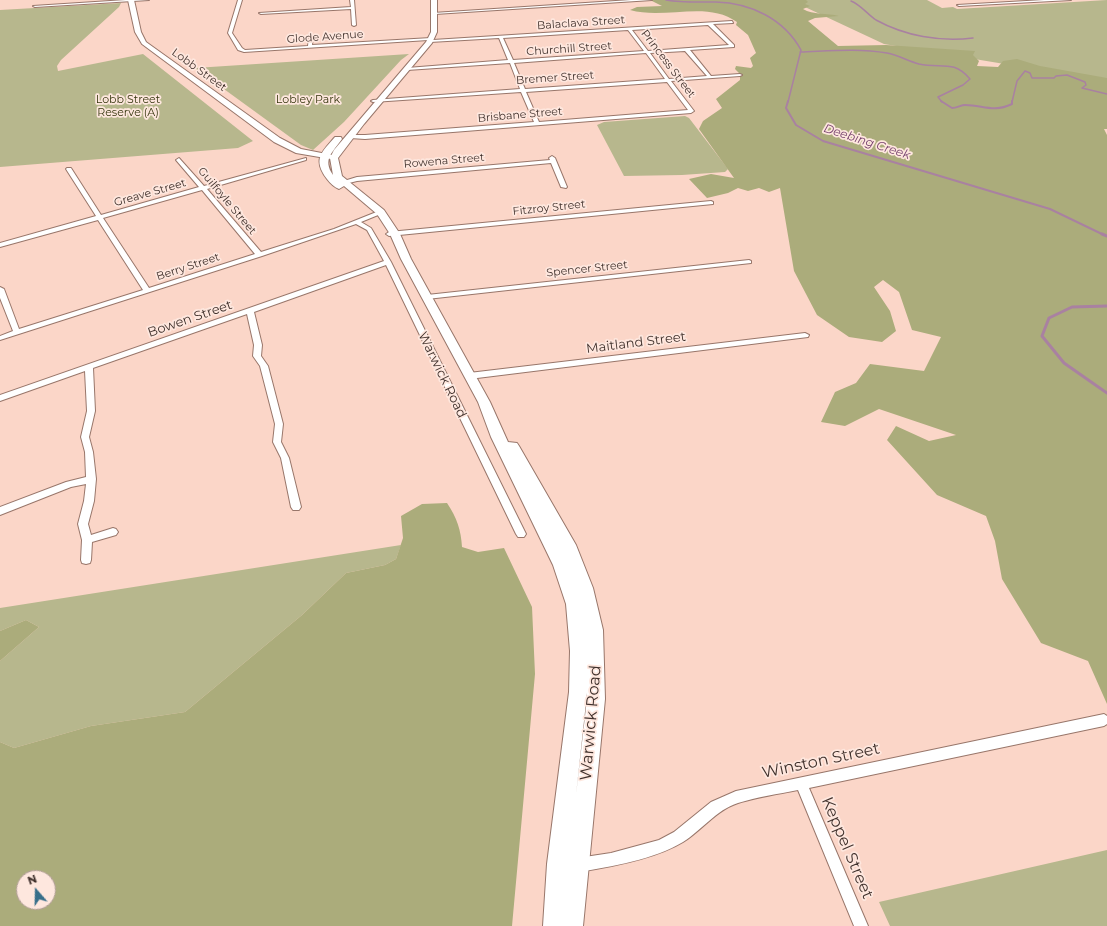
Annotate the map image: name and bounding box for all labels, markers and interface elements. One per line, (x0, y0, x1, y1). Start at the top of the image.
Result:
street label: Balaclava Street (537, 13, 625, 33)
street label: Princess Street (638, 27, 698, 101)
street label: Glode Avenue (286, 28, 364, 46)
street label: Churchill Street (526, 39, 612, 59)
street label: Lobb Street (169, 46, 229, 94)
street label: Bremer Street (516, 69, 594, 87)
park label: Lobb Street Reserve (A) (96, 93, 160, 119)
park label: Lobley Park (276, 93, 340, 107)
street label: Brisbane Street (477, 105, 563, 125)
water label: Deebing Creek (822, 121, 912, 163)
street label: Rowena Street (403, 151, 485, 171)
street label: Guilfoyle Street (195, 165, 259, 237)
street label: Greave Street (113, 176, 187, 210)
street label: Fitzroy Street (512, 198, 586, 218)
street label: Berry Street (155, 251, 221, 283)
street label: Spencer Street (546, 258, 628, 280)
street label: Bowen Street (146, 297, 234, 341)
street label: Warwick Road (414, 329, 470, 421)
street label: Maitland Street (585, 329, 687, 357)
street label: Warwick Road (576, 664, 606, 782)
street label: Winston Street (760, 739, 882, 783)
street label: Keppel Street (817, 794, 877, 902)
north arrow (16, 870, 56, 910)
text: N (26, 872, 39, 888)

